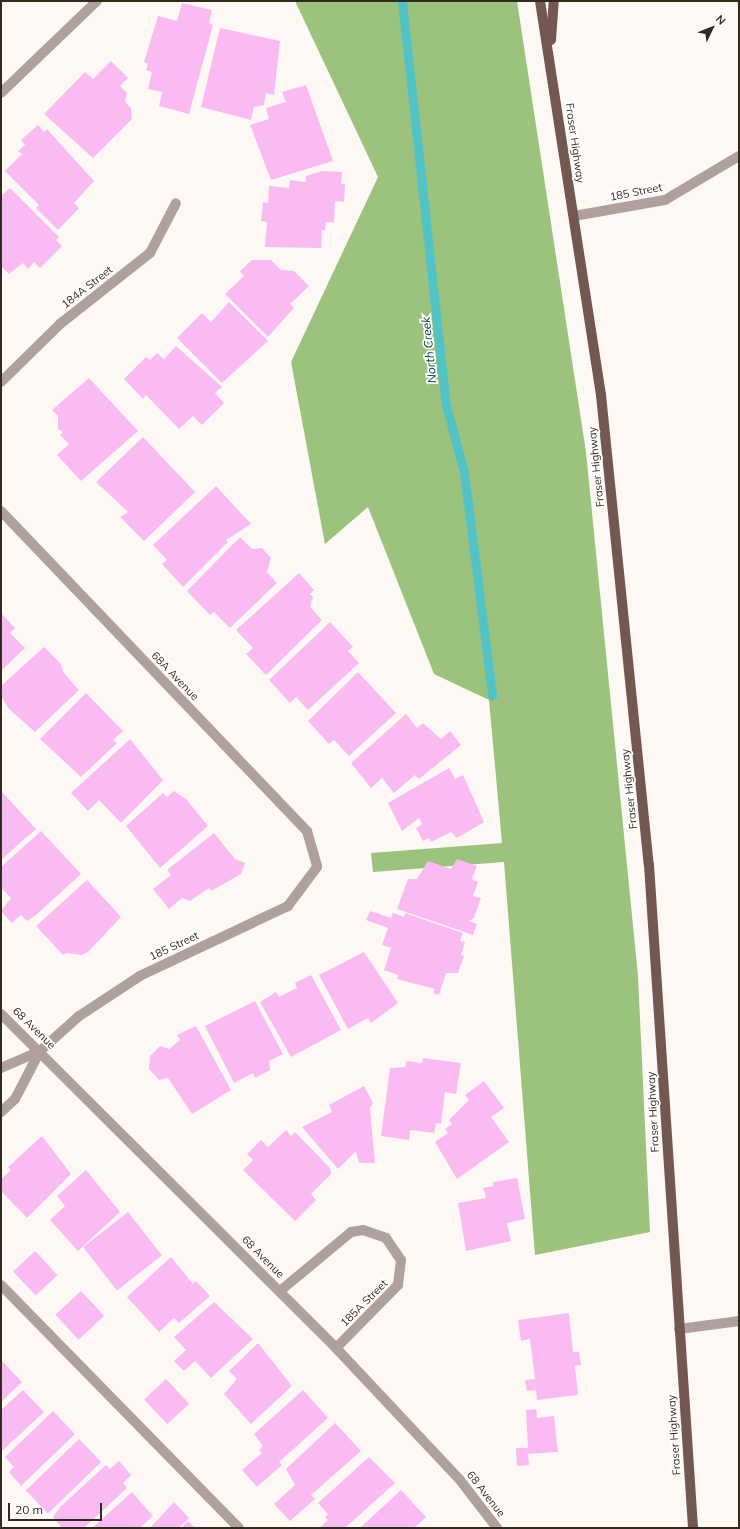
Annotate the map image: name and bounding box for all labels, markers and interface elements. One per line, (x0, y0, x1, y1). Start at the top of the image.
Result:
north arrow (692, 8, 732, 48)
text: N (713, 12, 729, 28)
street label: Fraser Highway (563, 102, 587, 184)
street label: 185 Street (609, 180, 663, 204)
street label: 184A Street (59, 263, 115, 311)
water label: North Creek (418, 316, 440, 384)
street label: Fraser Highway (585, 426, 607, 508)
street label: 68A Avenue (149, 649, 201, 703)
street label: Fraser Highway (618, 748, 640, 830)
street label: 185 Street (147, 929, 201, 963)
street label: 68 Avenue (10, 1004, 58, 1052)
street label: Fraser Highway (644, 1071, 662, 1153)
street label: 68 Avenue (239, 1233, 287, 1281)
street label: 185A Street (338, 1277, 390, 1329)
street label: Fraser Highway (665, 1394, 683, 1476)
street label: 68 Avenue (464, 1469, 508, 1519)
scale bar (10, 1495, 104, 1521)
text: 20 m (15, 1502, 43, 1517)

